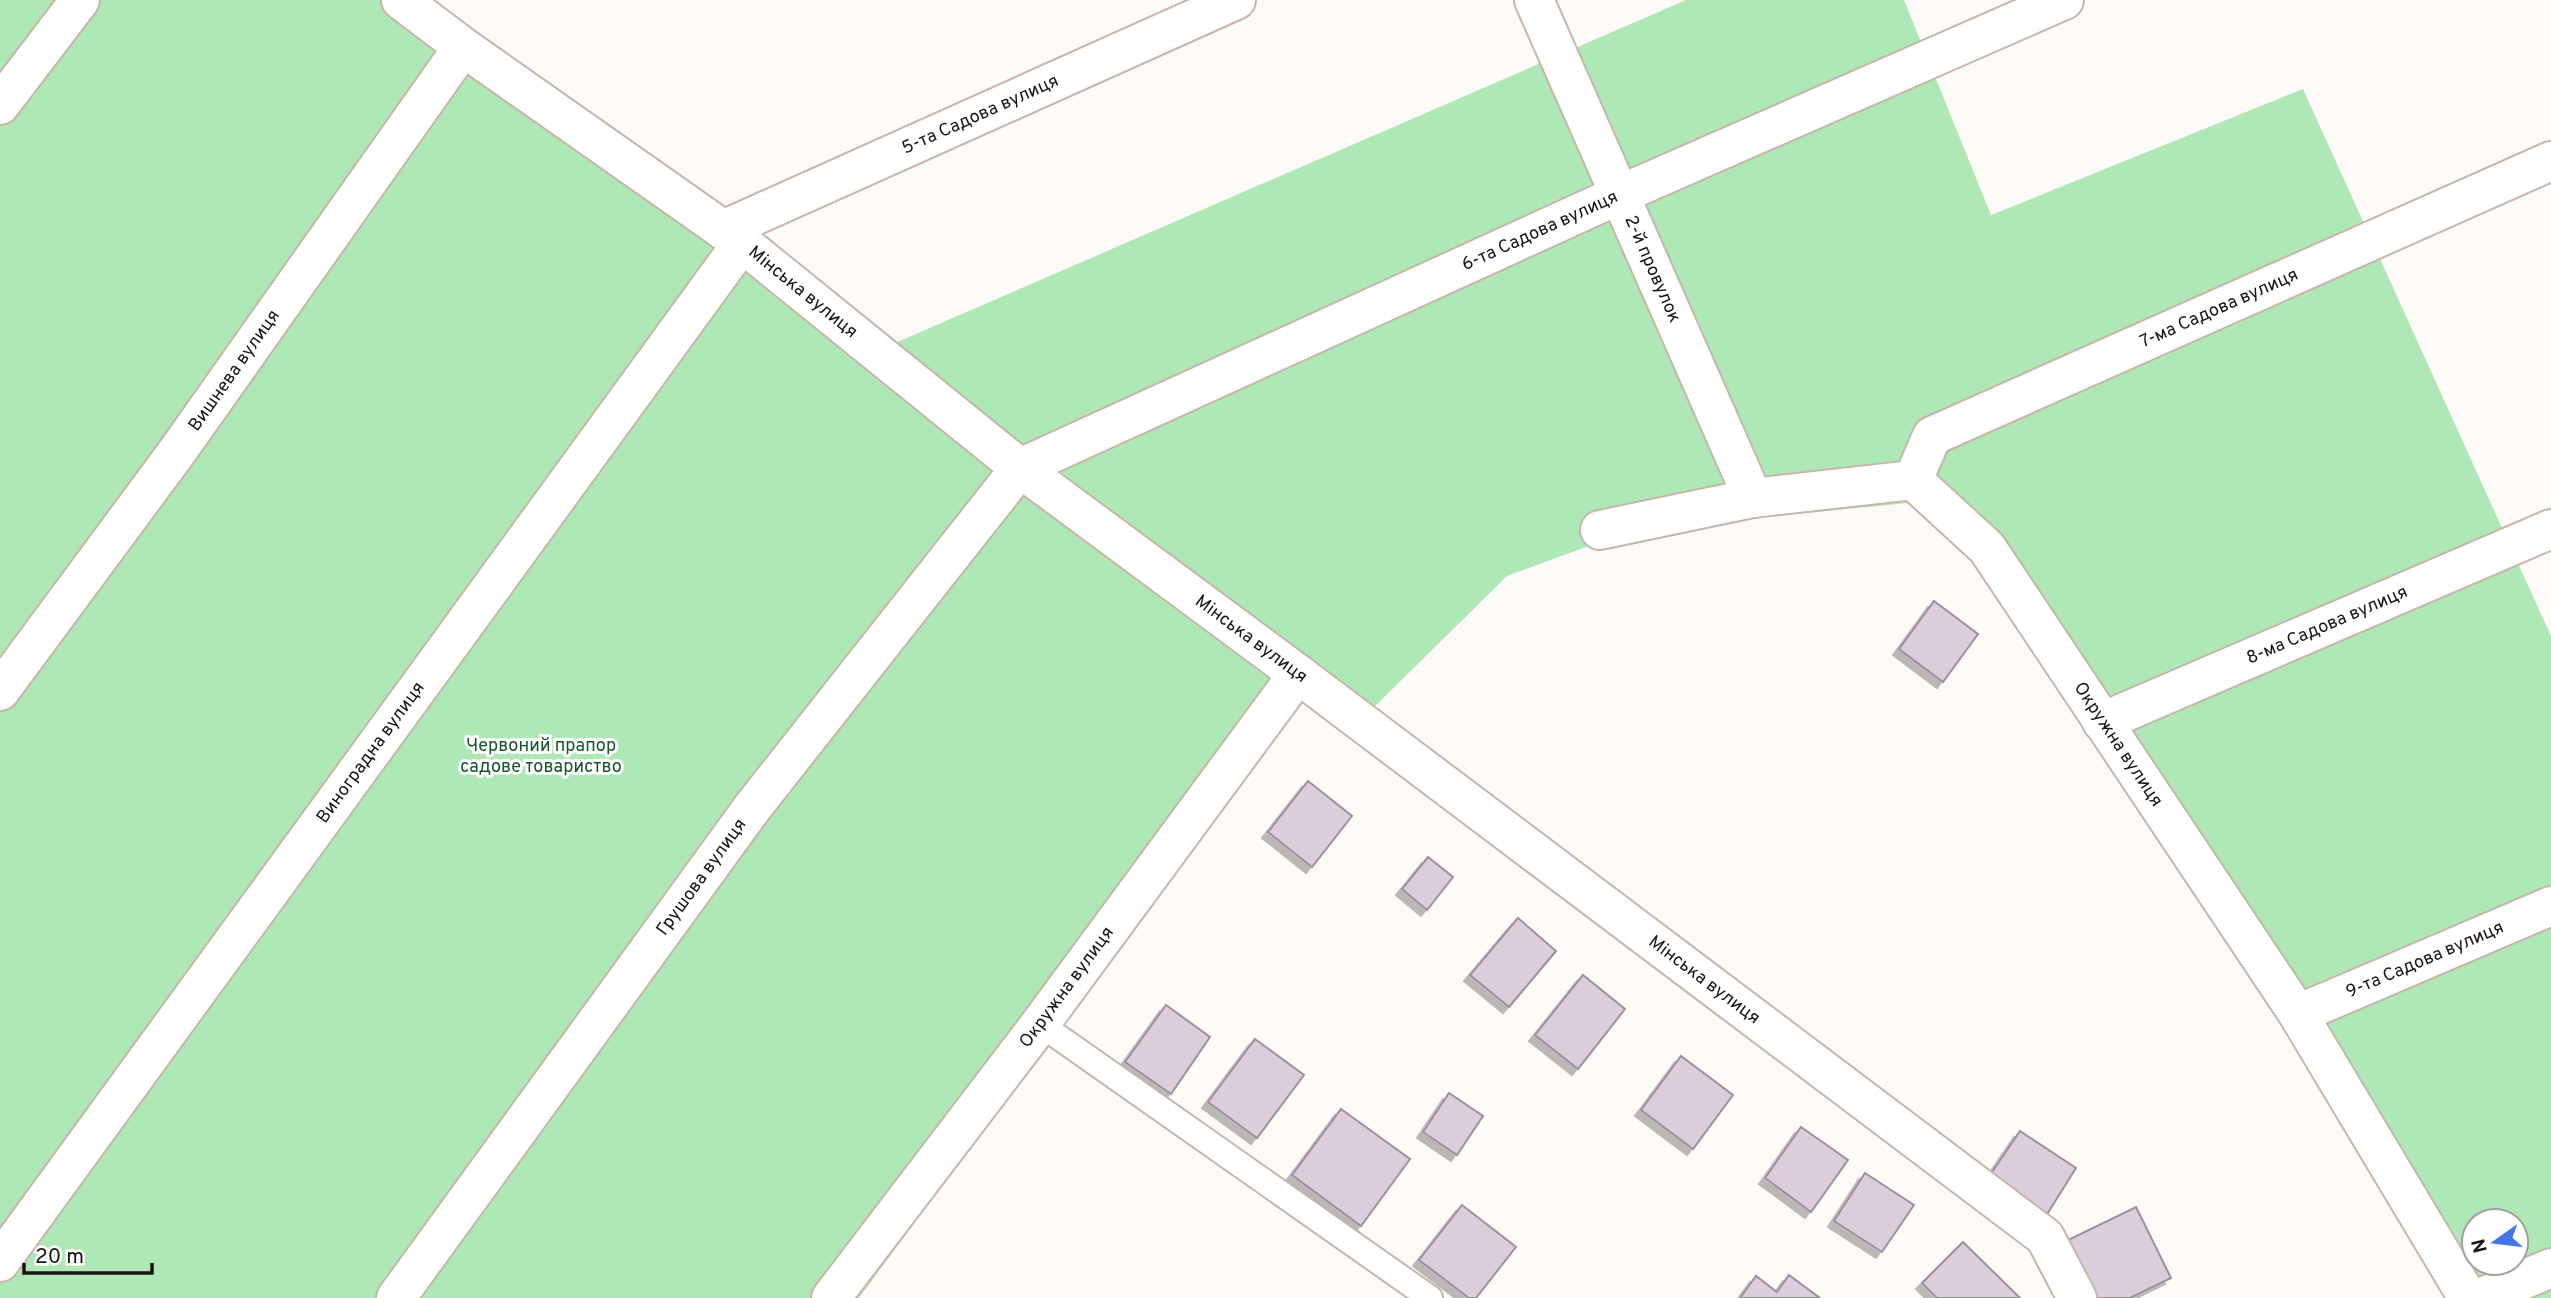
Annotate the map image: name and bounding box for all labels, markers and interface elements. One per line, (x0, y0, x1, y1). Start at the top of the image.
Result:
street label: 5-та Садова вулиця (898, 69, 1062, 160)
street label: 6-та Садова вулиця (1458, 185, 1622, 277)
street label: 2-й провулок (1619, 212, 1686, 326)
street label: Мінська вулиця (743, 241, 862, 343)
street label: 7-ма Садова вулиця (2136, 263, 2302, 354)
street label: Вишнева вулиця (184, 305, 285, 436)
street label: 8-ма Садова вулиця (2243, 580, 2411, 670)
street label: Мінська вулиця (1190, 590, 1312, 688)
street label: Виноградна вулиця (312, 677, 430, 828)
street label: Окружна вулиця (2068, 678, 2168, 811)
park label: Червоний прапор садове товариство (460, 735, 622, 779)
street label: Грушова вулиця (651, 814, 752, 940)
street label: 9-та Садова вулиця (2343, 916, 2507, 1004)
street label: Окружна вулиця (1014, 922, 1119, 1053)
street label: Мінська вулиця (1644, 930, 1765, 1030)
north arrow (2460, 1207, 2530, 1277)
scale bar (24, 1232, 152, 1276)
text: N (2467, 1236, 2494, 1255)
text: 20 m (35, 1244, 84, 1271)

